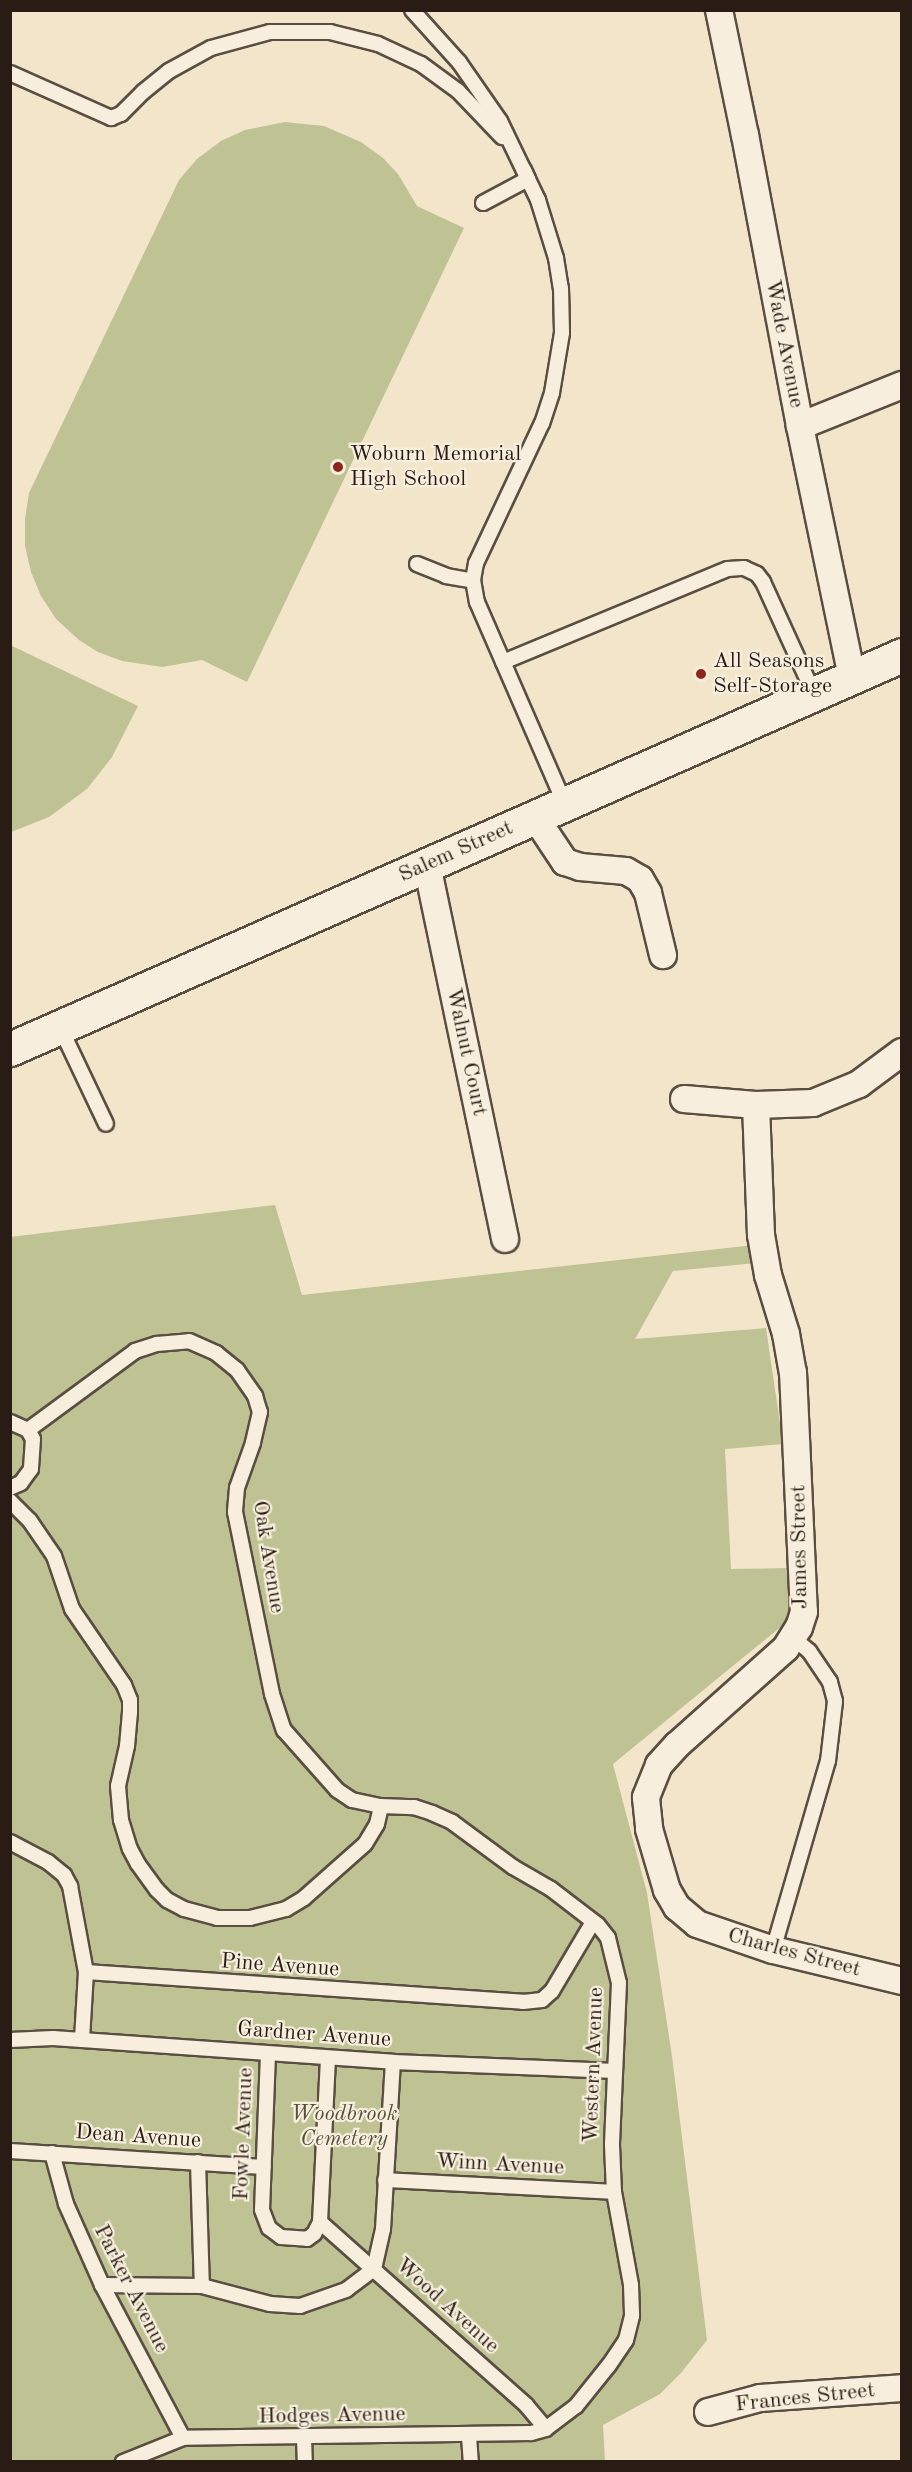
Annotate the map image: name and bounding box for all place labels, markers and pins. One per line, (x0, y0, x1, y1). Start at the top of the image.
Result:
place label: Woburn Memorial High School (350, 441, 521, 493)
marker: Woburn Memorial High School (331, 460, 345, 474)
place label: All Seasons Self-Storage (713, 648, 832, 700)
marker: All Seasons Self-Storage (694, 667, 708, 681)

